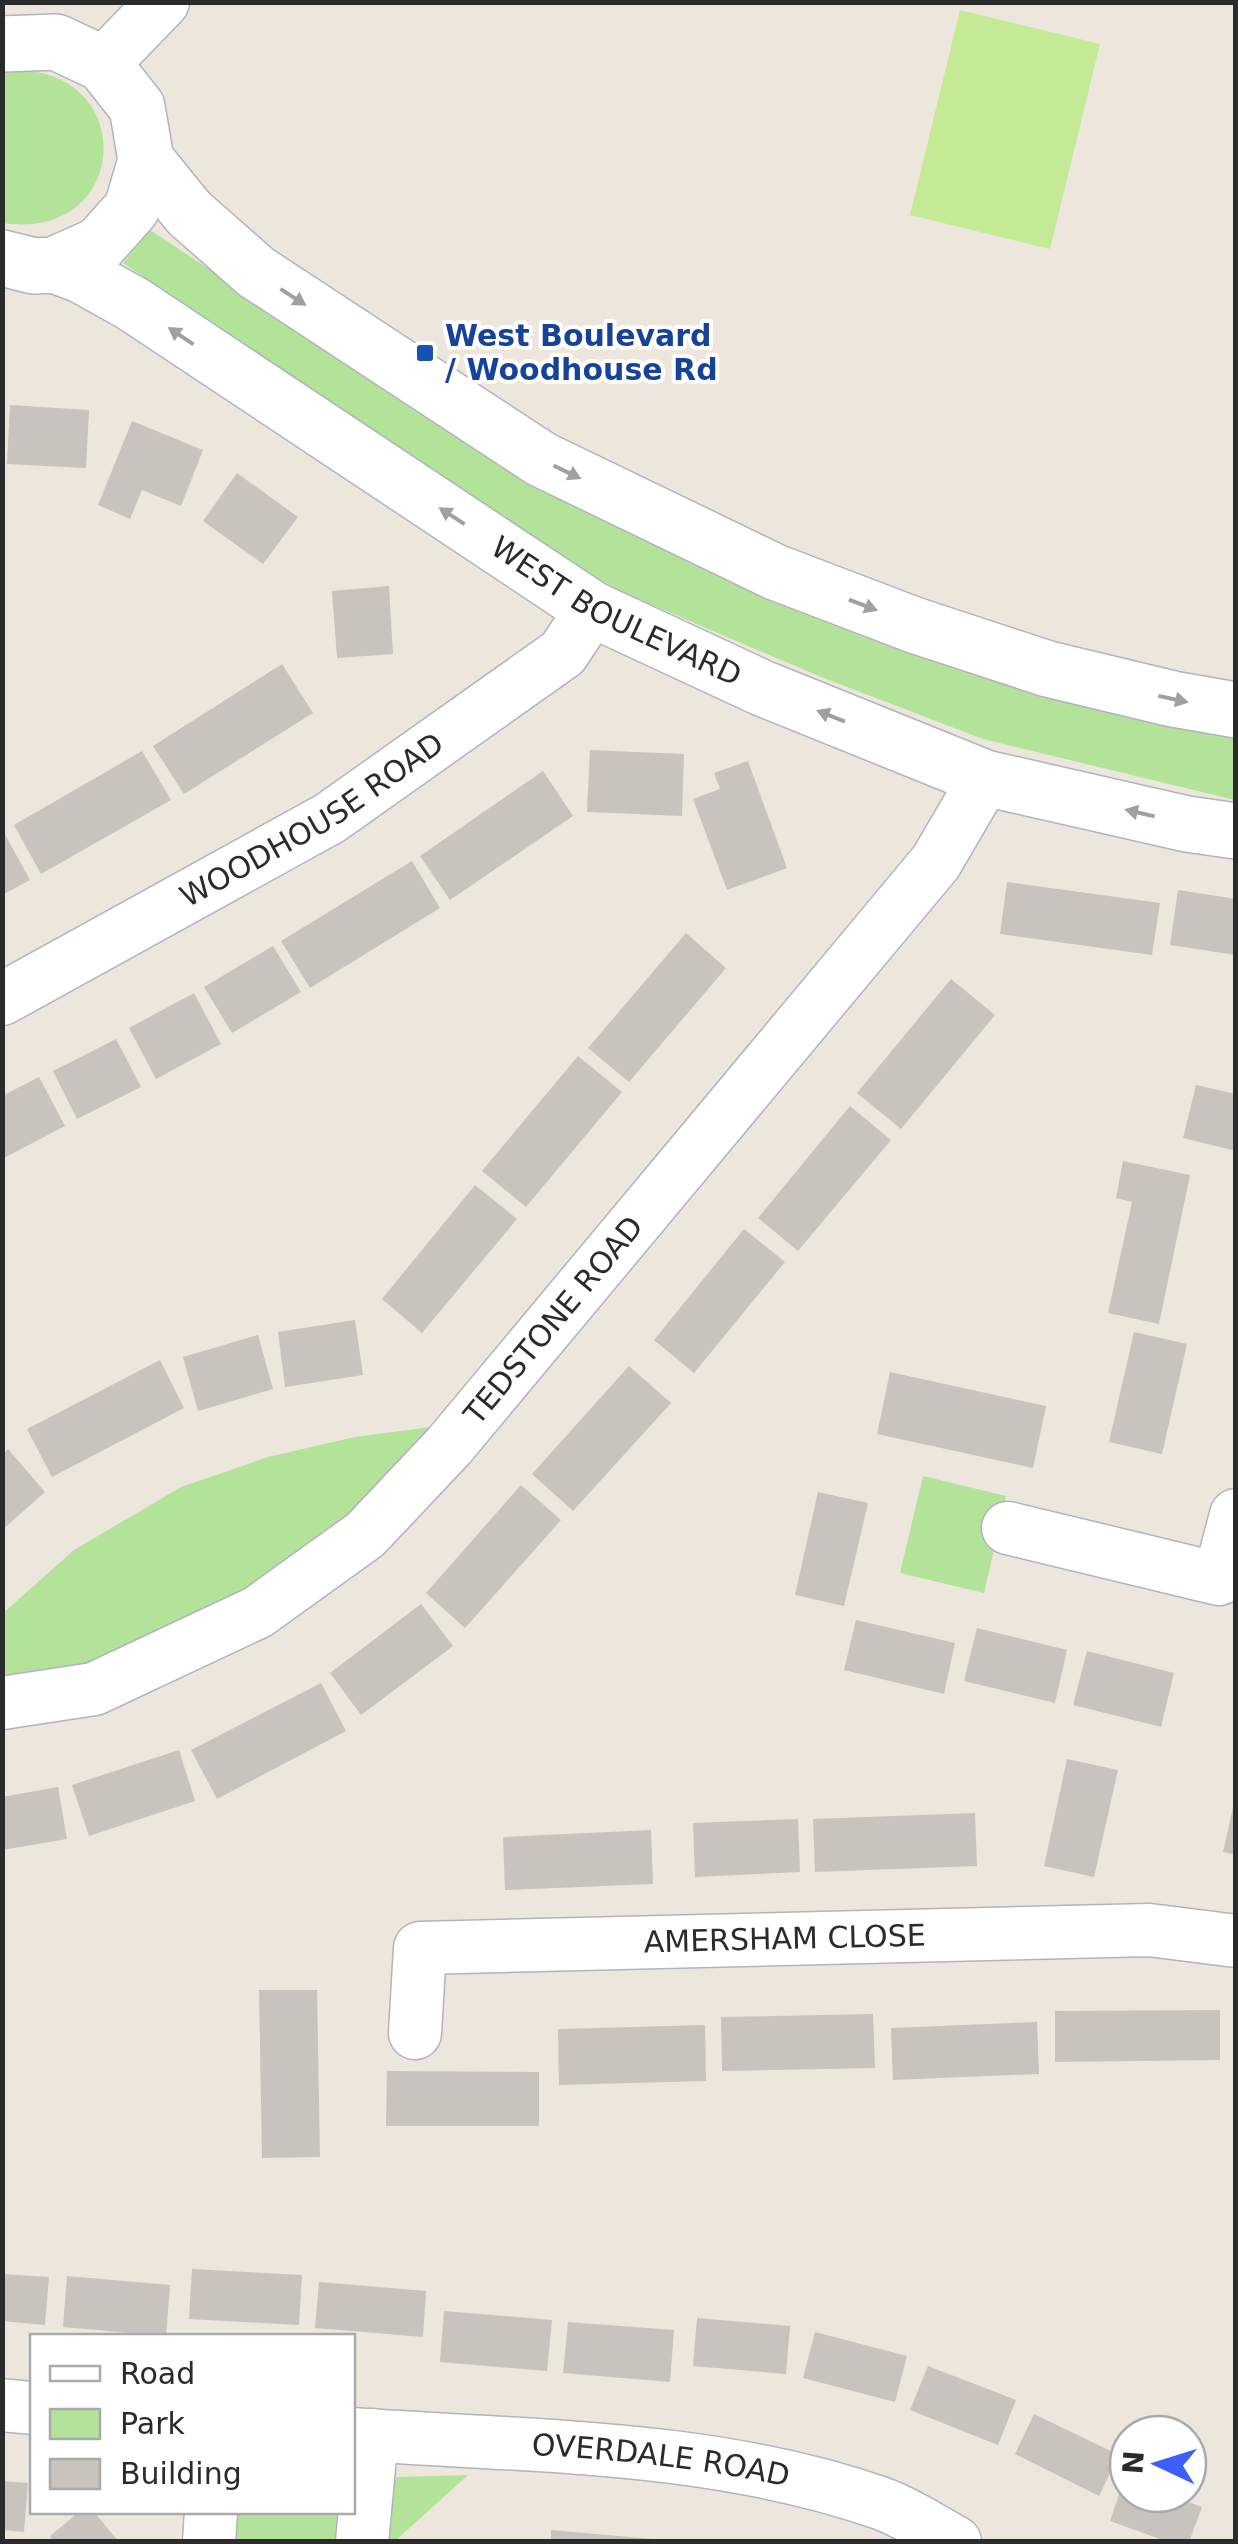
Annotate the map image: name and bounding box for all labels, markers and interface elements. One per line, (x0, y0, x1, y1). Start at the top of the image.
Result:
one-way arrow (280, 287, 307, 305)
place label: West Boulevard / Woodhouse Rd (445, 318, 718, 387)
one-way arrow (167, 328, 194, 346)
marker: West Boulevard / Woodhouse Rd (414, 342, 436, 364)
one-way arrow (552, 463, 581, 480)
one-way arrow (438, 507, 465, 526)
street label: WEST BOULEVARD (485, 529, 747, 693)
one-way arrow (848, 598, 878, 613)
one-way arrow (1158, 691, 1189, 707)
one-way arrow (816, 707, 846, 723)
street label: WOODHOUSE ROAD (174, 725, 450, 914)
one-way arrow (1124, 805, 1155, 821)
street label: TEDSTONE ROAD (456, 1209, 650, 1432)
street label: AMERSHAM CLOSE (643, 1918, 926, 1959)
legend (30, 2334, 355, 2514)
text: Road (120, 2356, 195, 2391)
text: Park (120, 2406, 185, 2441)
north arrow (1108, 2414, 1208, 2514)
street label: OVERDALE ROAD (531, 2427, 793, 2494)
text: N (1116, 2449, 1151, 2475)
text: Building (120, 2456, 242, 2491)

